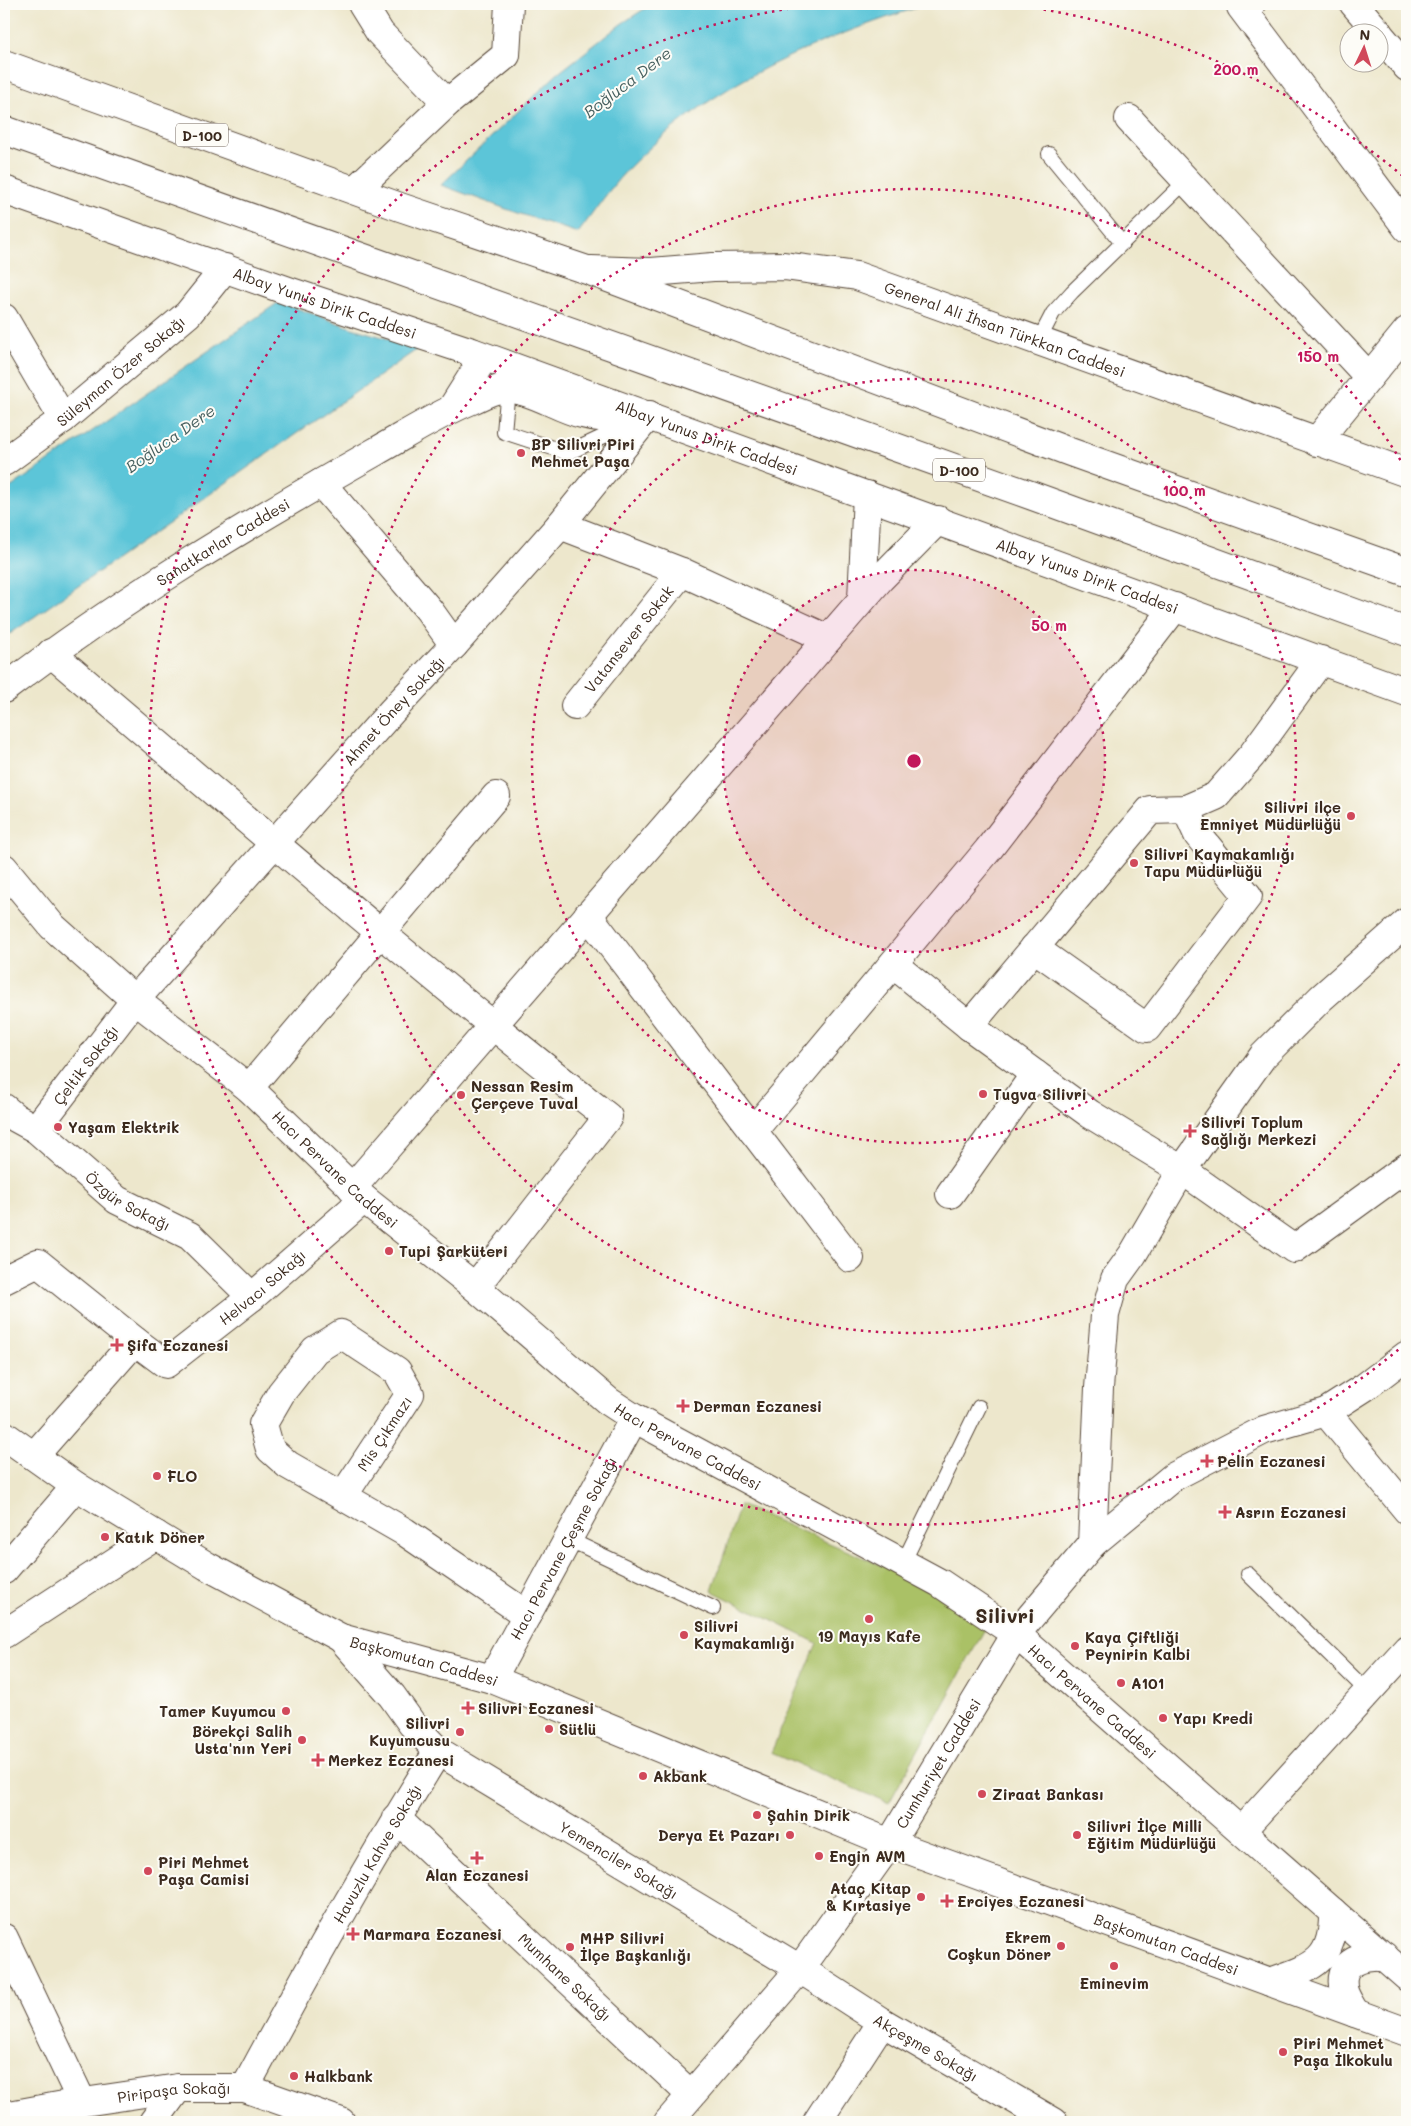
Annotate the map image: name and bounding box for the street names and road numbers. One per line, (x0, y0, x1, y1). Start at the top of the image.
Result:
road number: D-100 (176, 124, 228, 146)
street label: Albay Yunus Dirik Caddesi (230, 262, 419, 343)
street label: General Ali İhsan Türkkan Caddesi (882, 277, 1128, 381)
street label: Süleyman Özer Sokağı (52, 311, 189, 431)
street label: Albay Yunus Dirik Caddesi (613, 395, 801, 480)
road number: D-100 (933, 458, 985, 482)
street label: Sanatkarlar Caddesi (152, 493, 293, 590)
street label: Albay Yunus Dirik Caddesi (993, 533, 1181, 618)
street label: Vatansever Sokak (580, 581, 678, 697)
street label: Ahmet Öney Sokağı (339, 651, 449, 769)
street label: Çeltik Sokağı (48, 1021, 122, 1109)
street label: Hacı Pervane Caddesi (268, 1106, 402, 1232)
street label: Özgür Sokağı (81, 1167, 174, 1235)
street label: Helvacı Sokağı (215, 1245, 310, 1329)
street label: Mis Çıkmazı (352, 1392, 416, 1475)
street label: Hacı Pervane Caddesi (611, 1398, 765, 1495)
street label: Hacı Pervane Çeşme Sokağı (505, 1453, 621, 1643)
street label: Başkomutan Caddesi (348, 1631, 501, 1690)
street label: Hacı Pervane Caddesi (1024, 1639, 1161, 1763)
street label: Cumhuriyet Caddesi (891, 1694, 985, 1832)
street label: Havuzlu Kahve Sokağı (328, 1780, 426, 1927)
street label: Yemenciler Sokağı (555, 1816, 682, 1903)
street label: Başkomutan Caddesi (1091, 1908, 1241, 1980)
street label: Mumhane Sokağı (514, 1928, 616, 2025)
street label: Akçeşme Sokağı (870, 2009, 982, 2086)
street label: Piripaşa Sokağı (116, 2078, 231, 2107)

